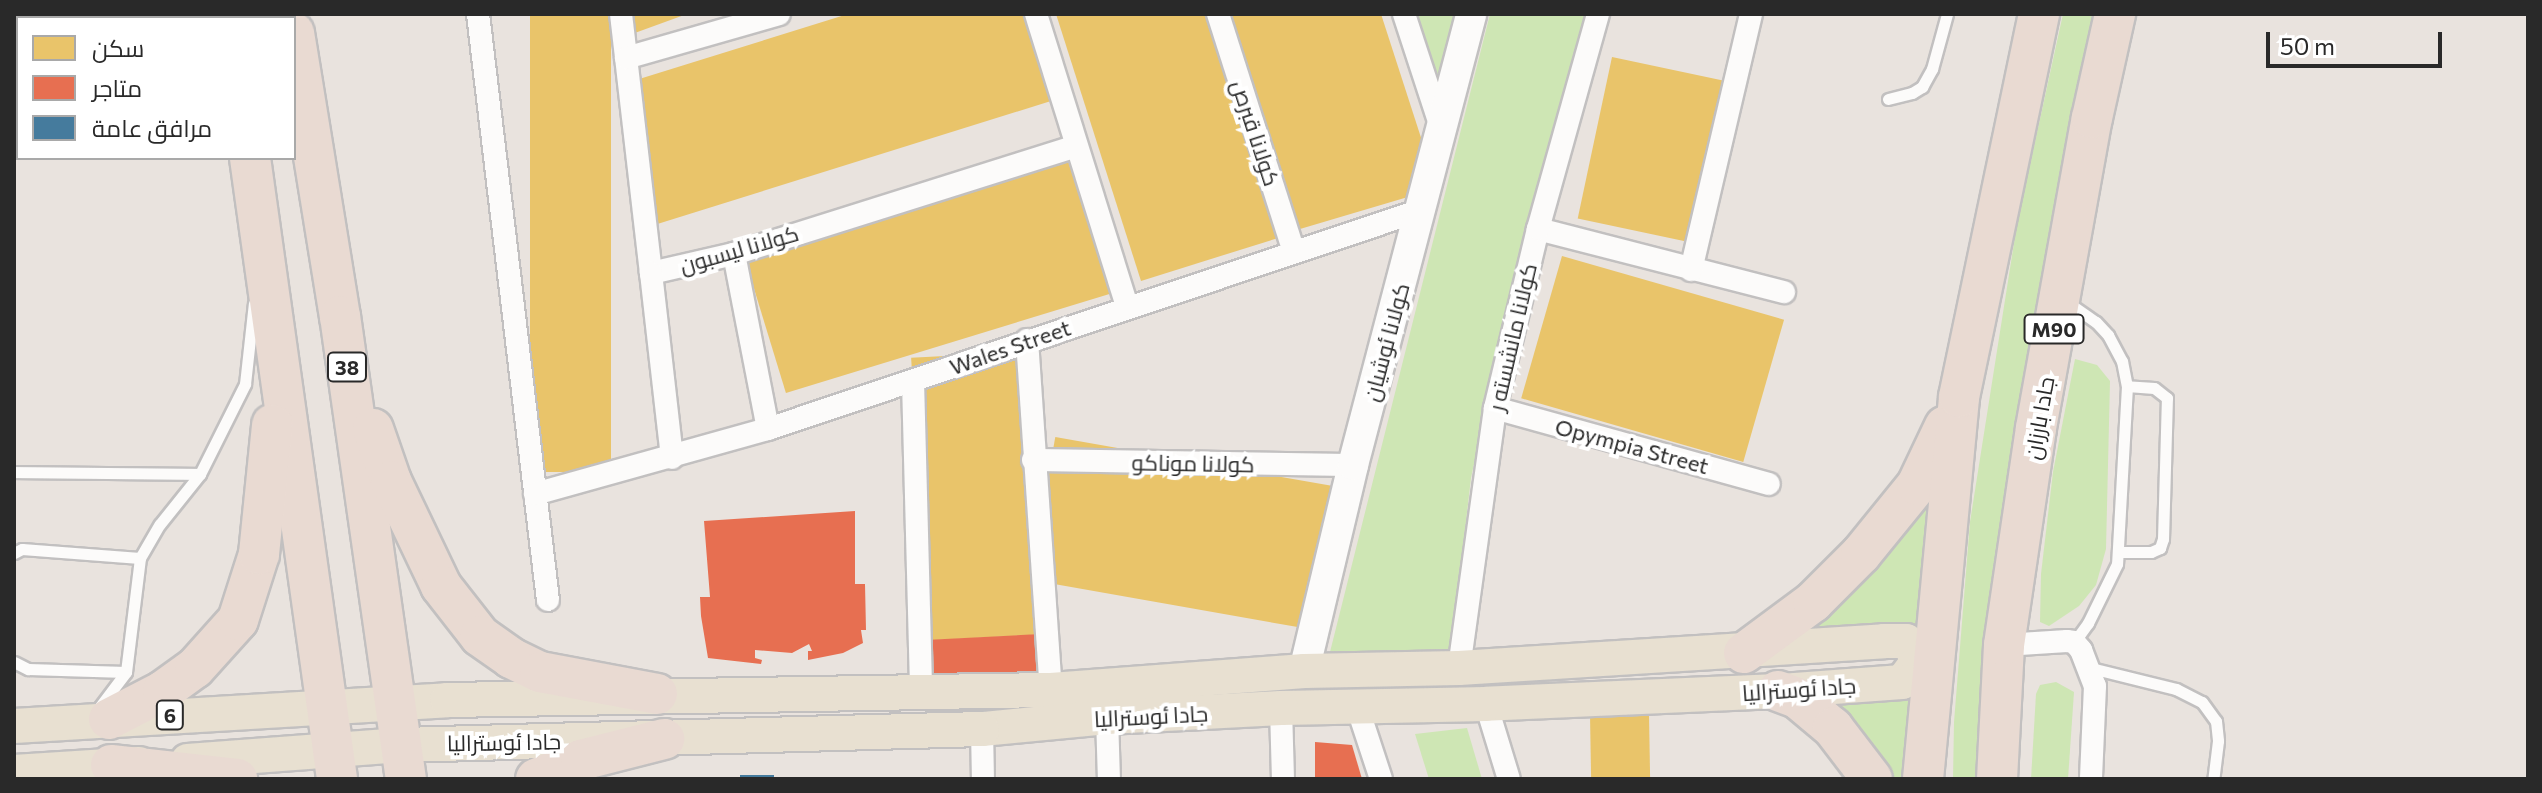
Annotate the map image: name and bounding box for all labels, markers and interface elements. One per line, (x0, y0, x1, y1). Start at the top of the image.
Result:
legend (16, 16, 296, 160)
scale bar (2270, 16, 2446, 66)
text: 50 m (2280, 31, 2335, 60)
text: سكن (92, 33, 144, 62)
text: متاجر (92, 73, 142, 102)
street label: كولانا قبرص (1226, 77, 1286, 189)
text: مرافق عامة (92, 113, 212, 142)
street label: كولانا ليسبون (676, 219, 802, 279)
street label: كولانا مانشسته ر (1482, 261, 1542, 413)
street label: كولانا ئوشيان (1358, 280, 1414, 404)
road number: M90 (2022, 313, 2086, 345)
street label: Wales Street (946, 314, 1074, 380)
road number: 38 (325, 351, 369, 383)
street label: جادا بارزان (2019, 374, 2059, 462)
street label: Opympia Street (1552, 413, 1712, 479)
street label: كولانا موناكو (1131, 449, 1255, 477)
street label: جادا ئوسترالیا (1741, 672, 1857, 706)
road number: 6 (154, 699, 186, 731)
street label: جادا ئوسترالیا (1093, 700, 1209, 732)
street label: جادا ئوسترالیا (447, 728, 561, 756)

